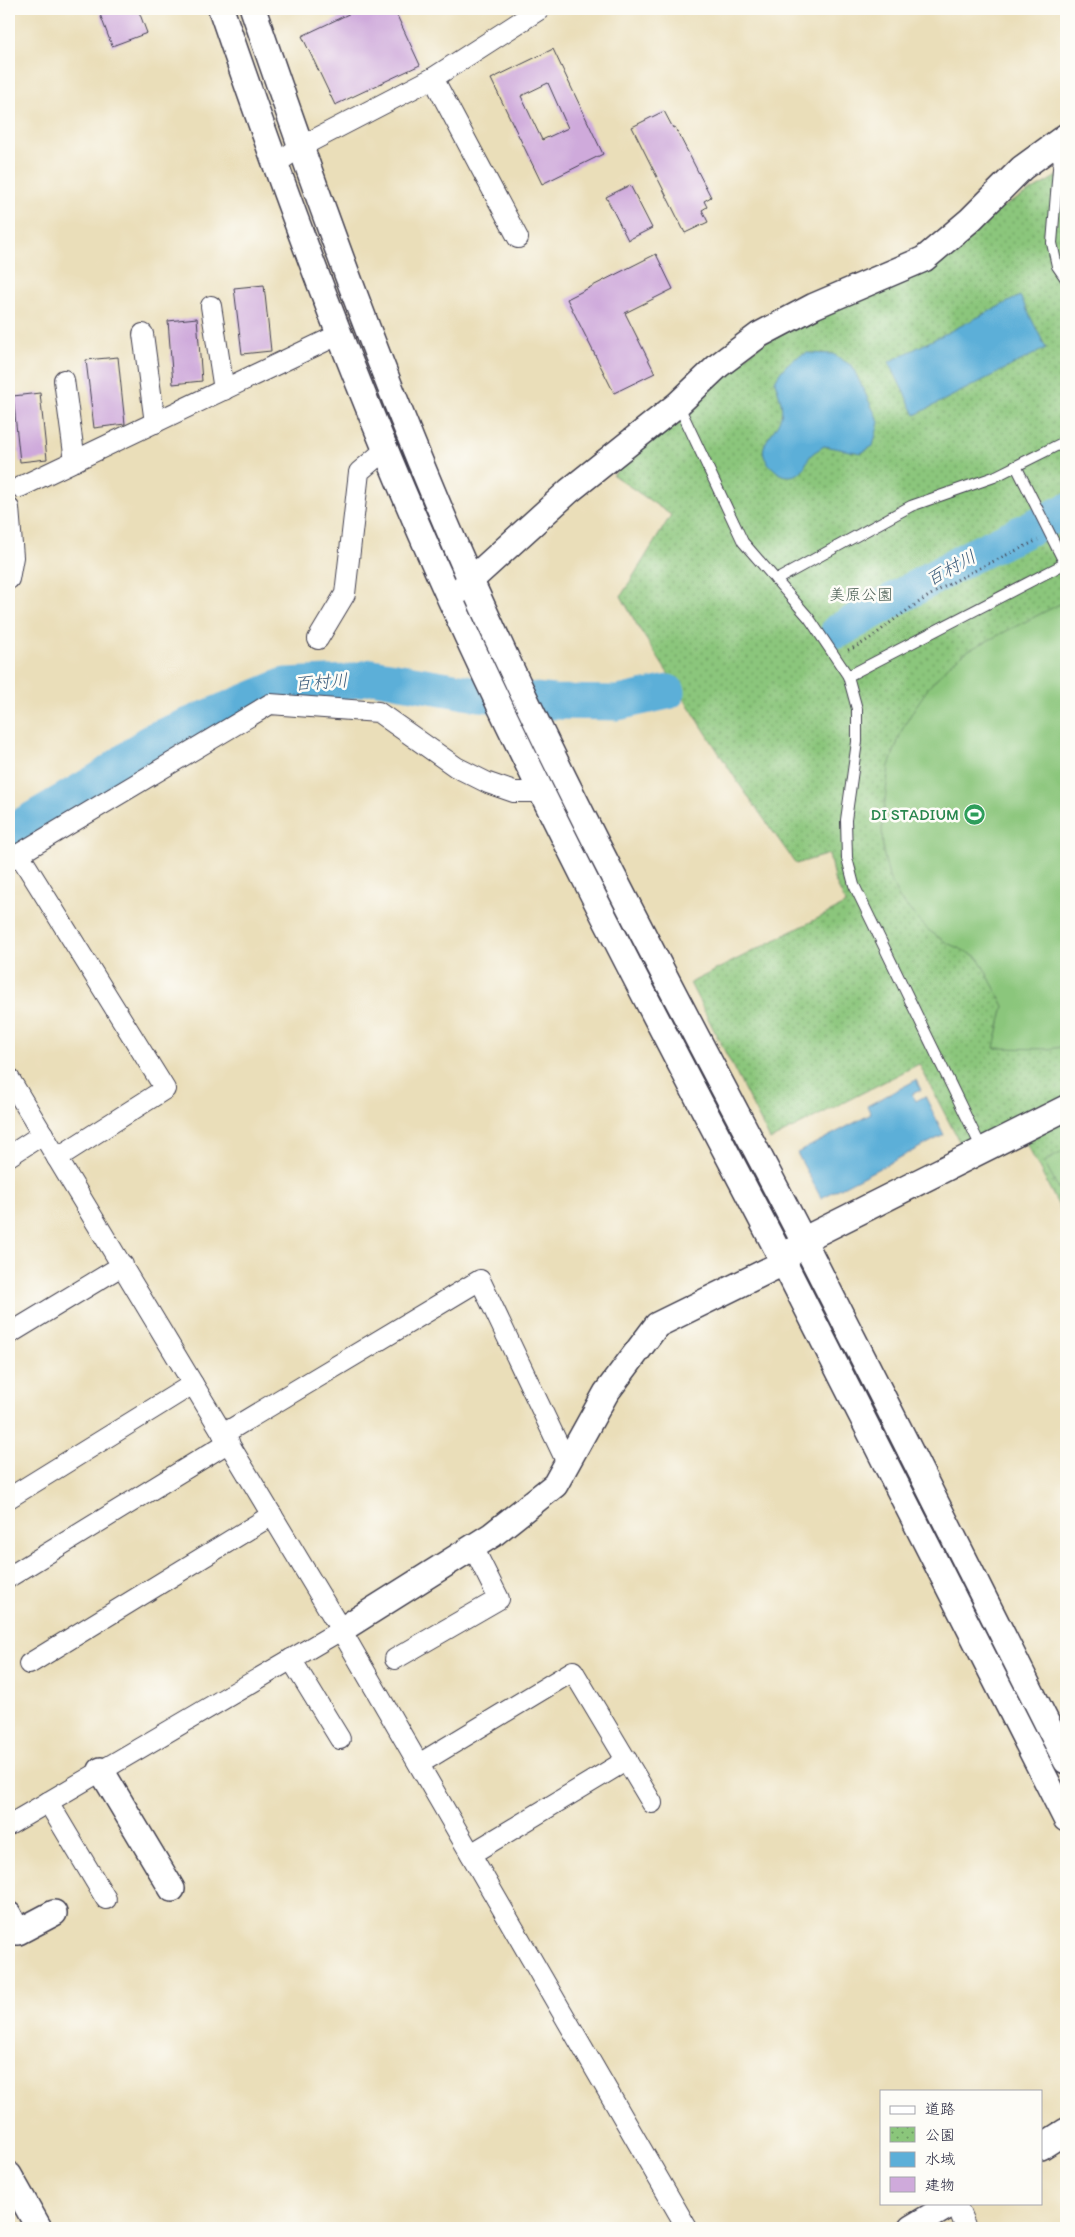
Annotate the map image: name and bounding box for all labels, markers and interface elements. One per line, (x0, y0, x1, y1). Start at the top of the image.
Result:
water label: 百村川 (922, 545, 980, 591)
park label: 美原公園 (829, 585, 893, 604)
water label: 百村川 (293, 669, 349, 695)
sports icon: DI STADIUM (963, 802, 987, 826)
place label: DI STADIUM (871, 805, 959, 824)
legend (880, 2090, 1042, 2204)
text: 道路 (925, 2100, 955, 2118)
text: 公園 (925, 2126, 955, 2144)
text: 水域 (925, 2150, 955, 2168)
text: 建物 (925, 2176, 955, 2194)

